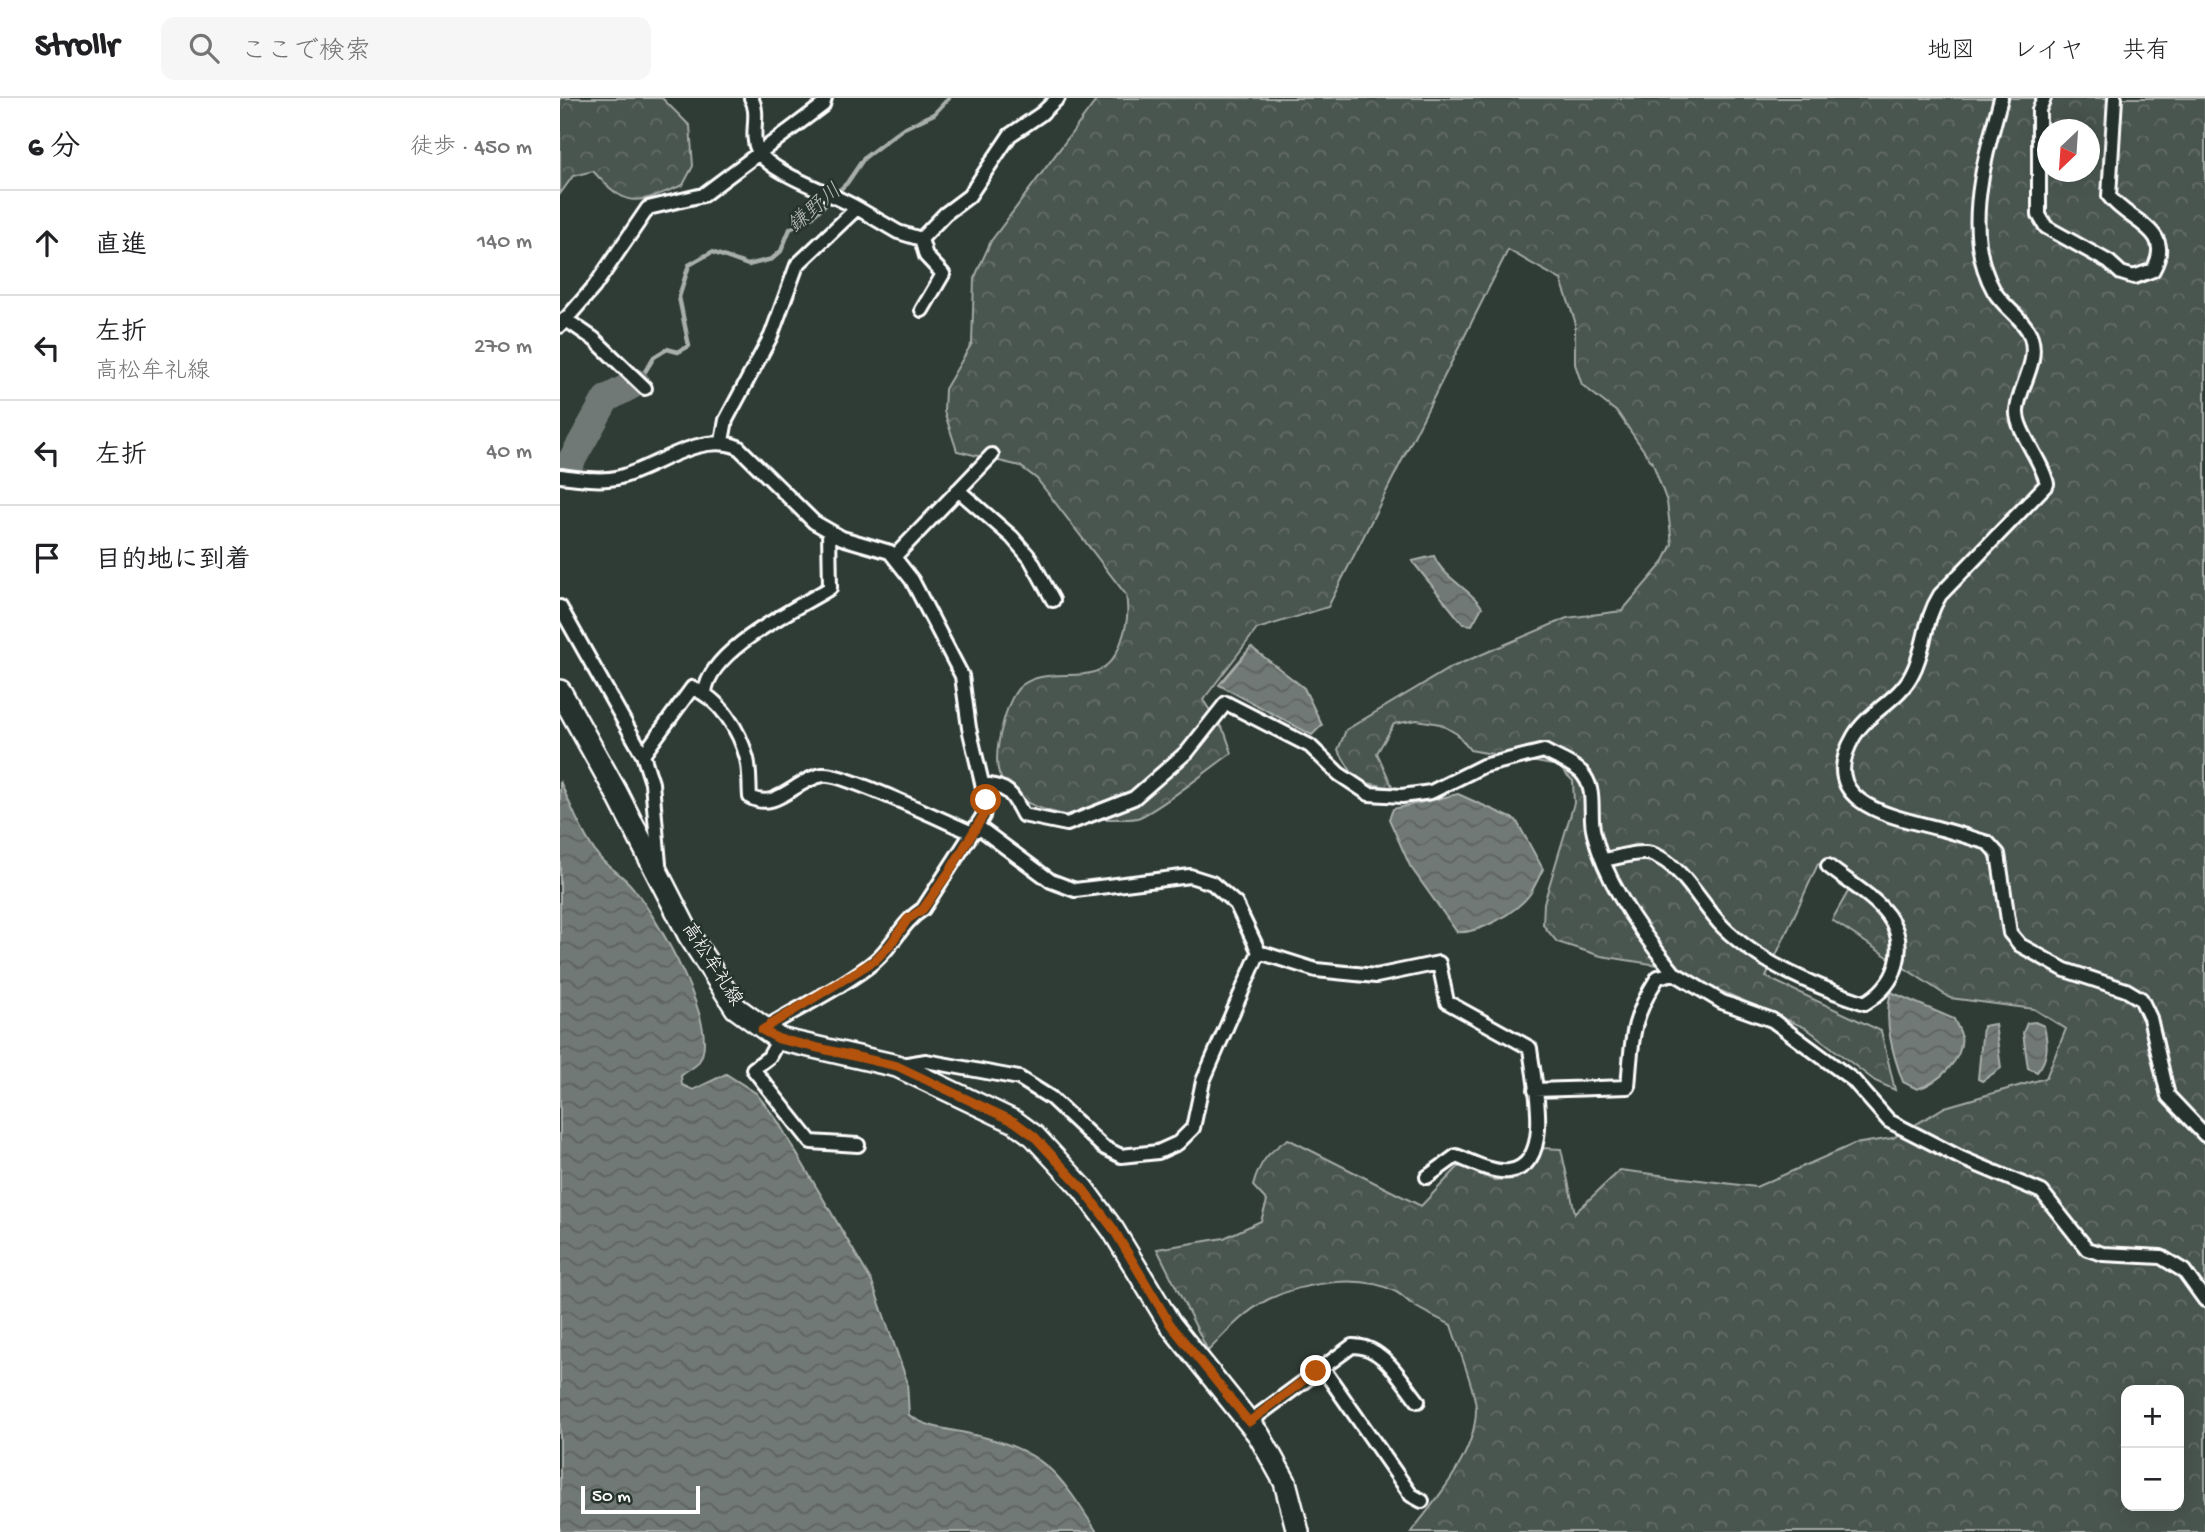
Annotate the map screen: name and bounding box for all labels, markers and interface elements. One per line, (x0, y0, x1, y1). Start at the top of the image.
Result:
search box (161, 17, 651, 80)
text: Strollr (35, 29, 119, 67)
icon: search (185, 29, 223, 67)
text: ここで検索 (241, 38, 371, 69)
text: 地図 (1927, 38, 1975, 67)
text: レイヤ (2013, 38, 2084, 67)
text: 共有 (2122, 38, 2170, 67)
north arrow (2037, 119, 2100, 182)
text: 6 分 (28, 132, 80, 167)
text: 徒歩 · 450 m (410, 135, 532, 162)
water label: 鎌野川 (783, 179, 848, 240)
icon: ahead (28, 224, 66, 262)
text: 140 m (477, 229, 532, 256)
text: 直進 (95, 232, 147, 263)
text: 左折 (95, 319, 147, 350)
icon: left (28, 329, 66, 367)
text: 270 m (474, 334, 532, 361)
text: 高松牟礼線 (95, 359, 210, 386)
icon: left (28, 434, 66, 472)
text: 40 m (486, 439, 532, 466)
text: 左折 (95, 442, 147, 473)
icon: arrive (28, 539, 66, 577)
text: 目的地に到着 (95, 547, 251, 578)
route start (970, 784, 1001, 815)
street label: 高松牟礼線 (675, 918, 747, 1011)
route end (1300, 1355, 1331, 1386)
map controls (2121, 1385, 2184, 1511)
button: + (2121, 1385, 2184, 1448)
button: − (2121, 1448, 2184, 1511)
scale bar (581, 1483, 700, 1515)
text: 50 m (592, 1486, 631, 1509)

